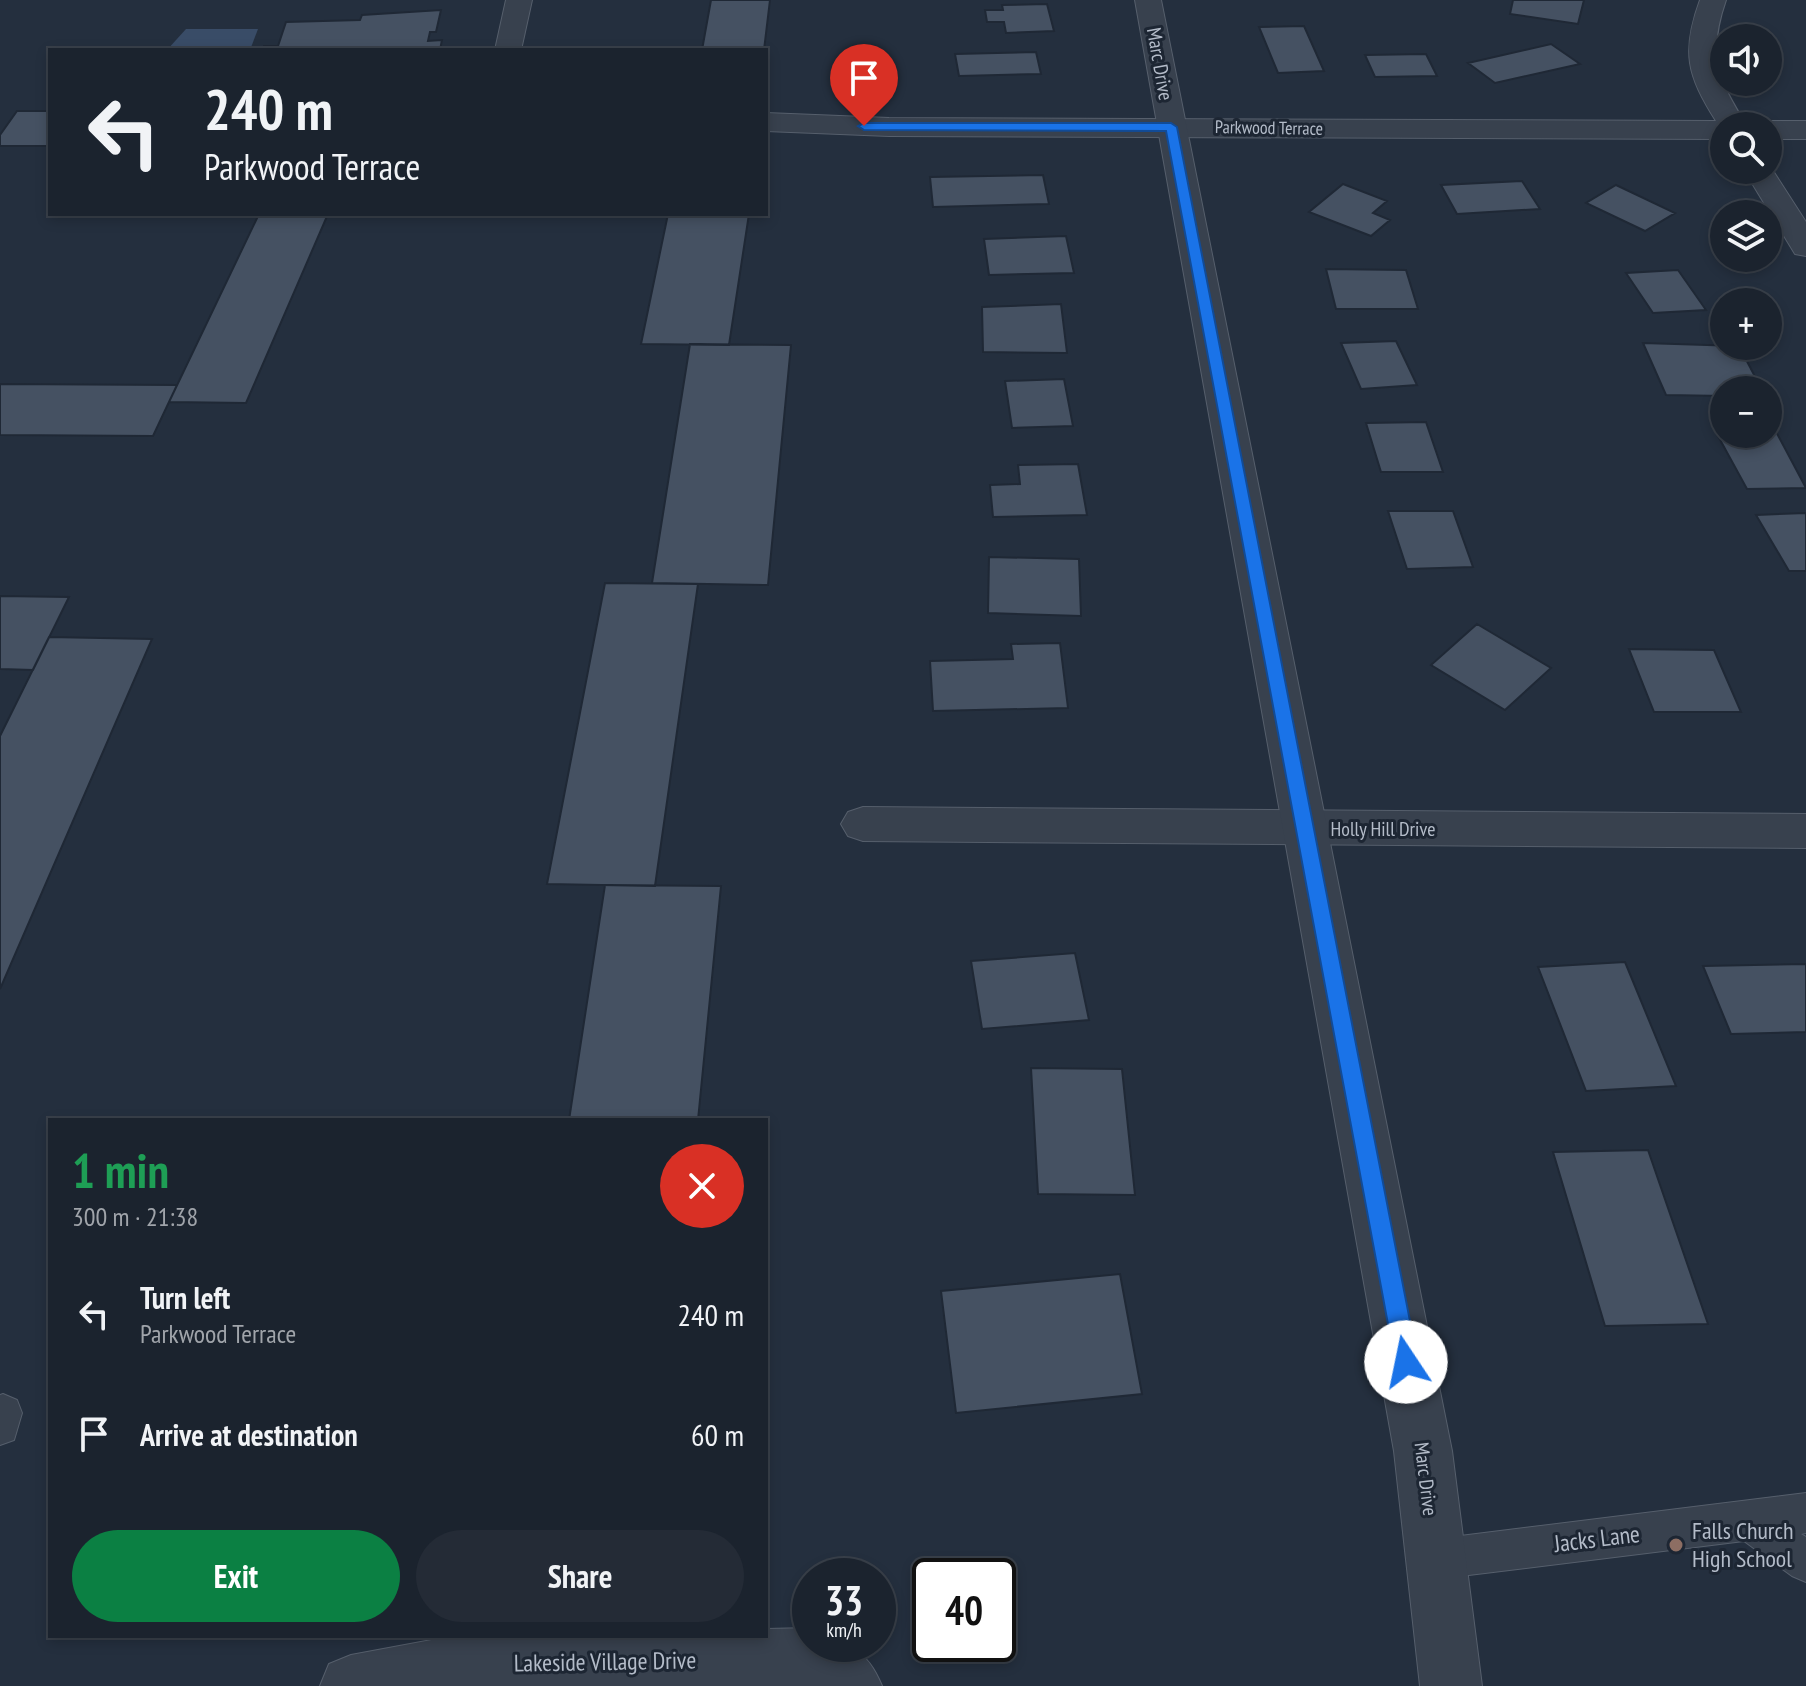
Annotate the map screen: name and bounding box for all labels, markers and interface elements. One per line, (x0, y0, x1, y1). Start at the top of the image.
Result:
map controls (1710, 24, 1782, 448)
button: sound (1710, 24, 1782, 96)
street label: Marc Drive (1141, 26, 1179, 102)
pin (830, 44, 898, 126)
icon: arrive (842, 56, 886, 100)
text: 240 m (204, 73, 333, 145)
icon: left (72, 80, 176, 184)
button: search (1710, 112, 1782, 184)
street label: Parkwood Terrace (1215, 115, 1323, 140)
text: Parkwood Terrace (204, 143, 420, 190)
button: layers (1710, 200, 1782, 272)
button: + (1710, 288, 1782, 360)
button: − (1710, 376, 1782, 448)
street label: Holly Hill Drive (1331, 816, 1435, 842)
text: 1 min (72, 1139, 169, 1201)
button: close (660, 1144, 744, 1228)
text: 300 m · 21:38 (72, 1200, 198, 1233)
text: Turn left (140, 1278, 230, 1317)
icon: left (72, 1292, 116, 1336)
text: 240 m (678, 1295, 744, 1334)
text: Parkwood Terrace (140, 1317, 296, 1350)
position arrow (1364, 1320, 1448, 1404)
icon: arrive (72, 1412, 116, 1456)
text: Arrive at destination (140, 1415, 358, 1454)
text: 60 m (691, 1415, 744, 1454)
street label: Marc Drive (1409, 1441, 1443, 1517)
place label: Falls Church High School (1692, 1515, 1794, 1574)
street label: Jacks Lane (1551, 1518, 1642, 1559)
button: Exit (72, 1530, 400, 1622)
button: Share (416, 1530, 744, 1622)
marker: Falls Church High School (1667, 1536, 1685, 1554)
speed limit sign: 40 (912, 1558, 1016, 1662)
text: 33 (825, 1574, 863, 1626)
text: km/h (826, 1617, 862, 1643)
street label: Lakeside Village Drive (514, 1644, 696, 1679)

